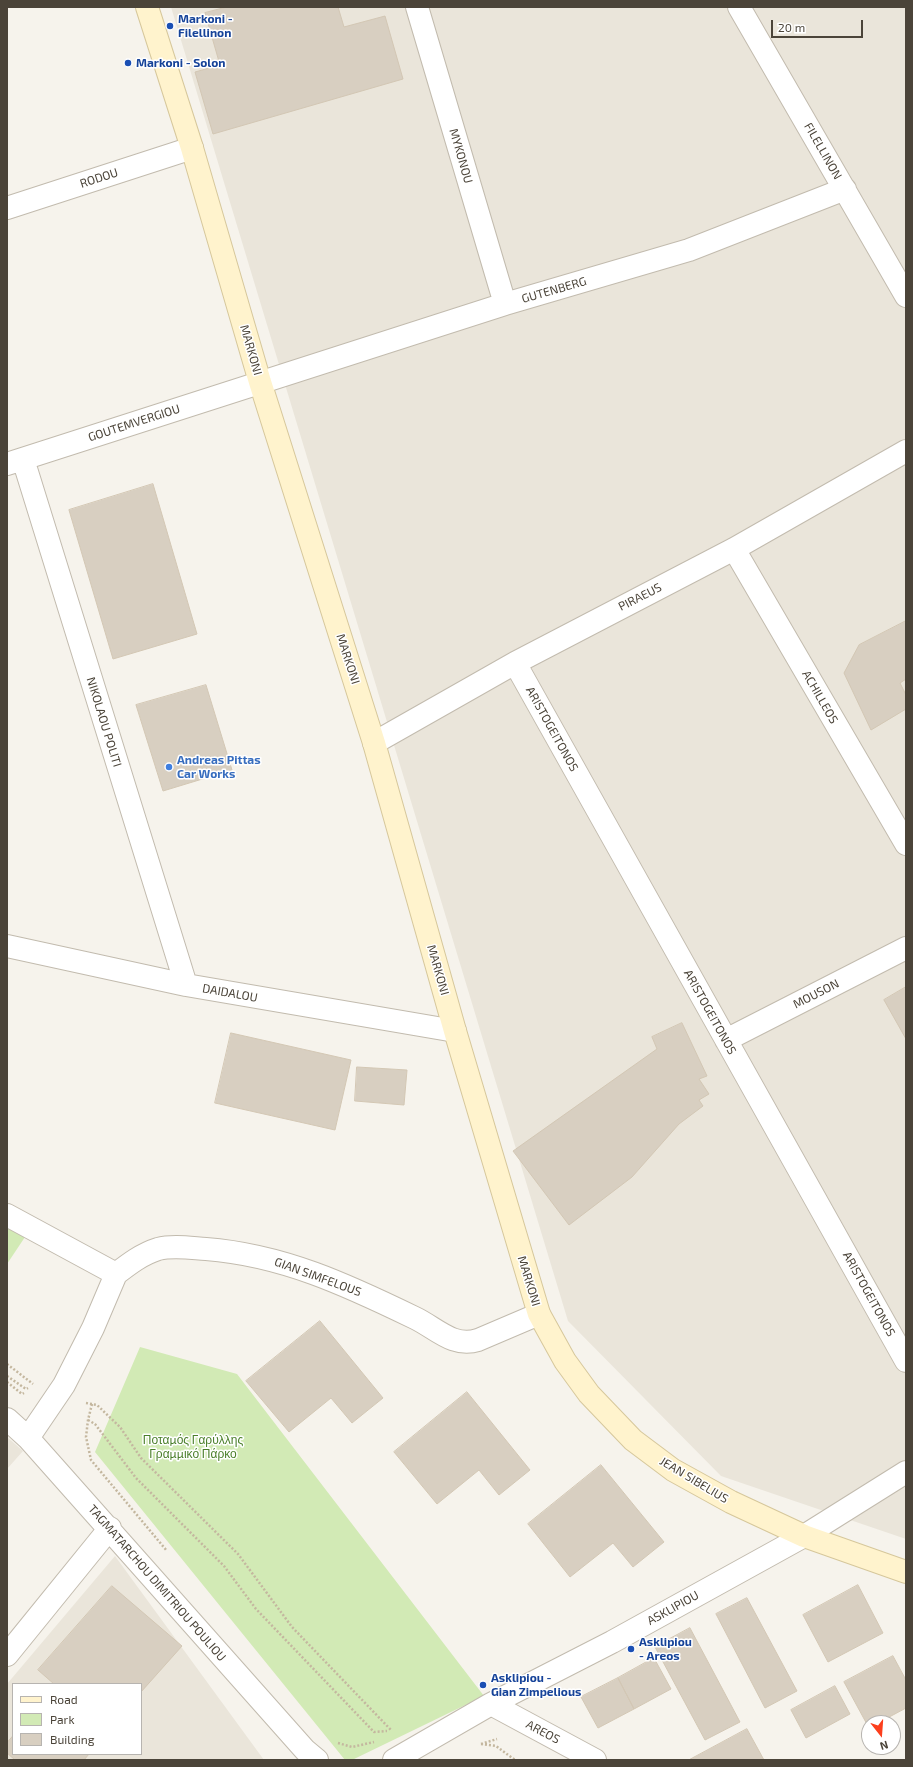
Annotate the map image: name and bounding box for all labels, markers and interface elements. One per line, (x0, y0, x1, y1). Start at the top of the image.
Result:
place label: Markoni - Filellinon (178, 12, 233, 40)
scale bar (773, 12, 865, 38)
text: 20 m (778, 20, 805, 34)
marker: Markoni - Filellinon (165, 21, 175, 31)
place label: Markoni - Solon (136, 56, 226, 70)
marker: Markoni - Solon (123, 58, 133, 68)
street label: FILELLINON (801, 120, 845, 182)
street label: MYKONOU (446, 127, 476, 185)
street label: RODOU (78, 165, 120, 191)
street label: GUTENBERG (520, 274, 588, 306)
street label: MARKONI (237, 323, 265, 377)
street label: GOUTEMVERGIOU (86, 401, 182, 445)
street label: PIRAEUS (616, 580, 664, 614)
street label: MARKONI (333, 632, 363, 686)
street label: ACHILLEOS (799, 668, 841, 726)
street label: NIKOLAOU POLITI (83, 675, 125, 769)
street label: ARISTOGEITONOS (523, 684, 581, 774)
place label: Andreas Pittas Car Works (177, 753, 261, 781)
marker: Andreas Pittas Car Works (164, 762, 174, 772)
street label: MARKONI (424, 943, 452, 997)
street label: ARISTOGEITONOS (681, 967, 739, 1057)
street label: MOUSON (791, 976, 841, 1012)
street label: DAIDALOU (201, 981, 259, 1005)
street label: ARISTOGEITONOS (840, 1249, 898, 1339)
street label: MARKONI (515, 1254, 543, 1308)
street label: GIAN SIMFELOUS (273, 1255, 363, 1299)
park label: Ποταμός Γαρύλλης Γραμμικό Πάρκο (143, 1433, 243, 1461)
street label: JEAN SIBELIUS (657, 1454, 731, 1506)
street label: TAGMATARCHOU DIMITRIOU POULIOU (85, 1502, 229, 1664)
street label: ASKLIPIOU (645, 1588, 701, 1628)
place label: Asklipiou - Areos (639, 1635, 692, 1663)
marker: Asklipiou - Areos (626, 1644, 636, 1654)
place label: Asklipiou - Gian Zimpelious (491, 1671, 581, 1699)
marker: Asklipiou - Gian Zimpelious (478, 1680, 488, 1690)
legend (12, 1683, 142, 1755)
text: Road (50, 1692, 78, 1706)
text: Park (50, 1712, 75, 1726)
north arrow (861, 1715, 901, 1755)
street label: AREOS (524, 1717, 562, 1747)
text: Building (50, 1732, 94, 1746)
text: N (879, 1739, 890, 1753)

